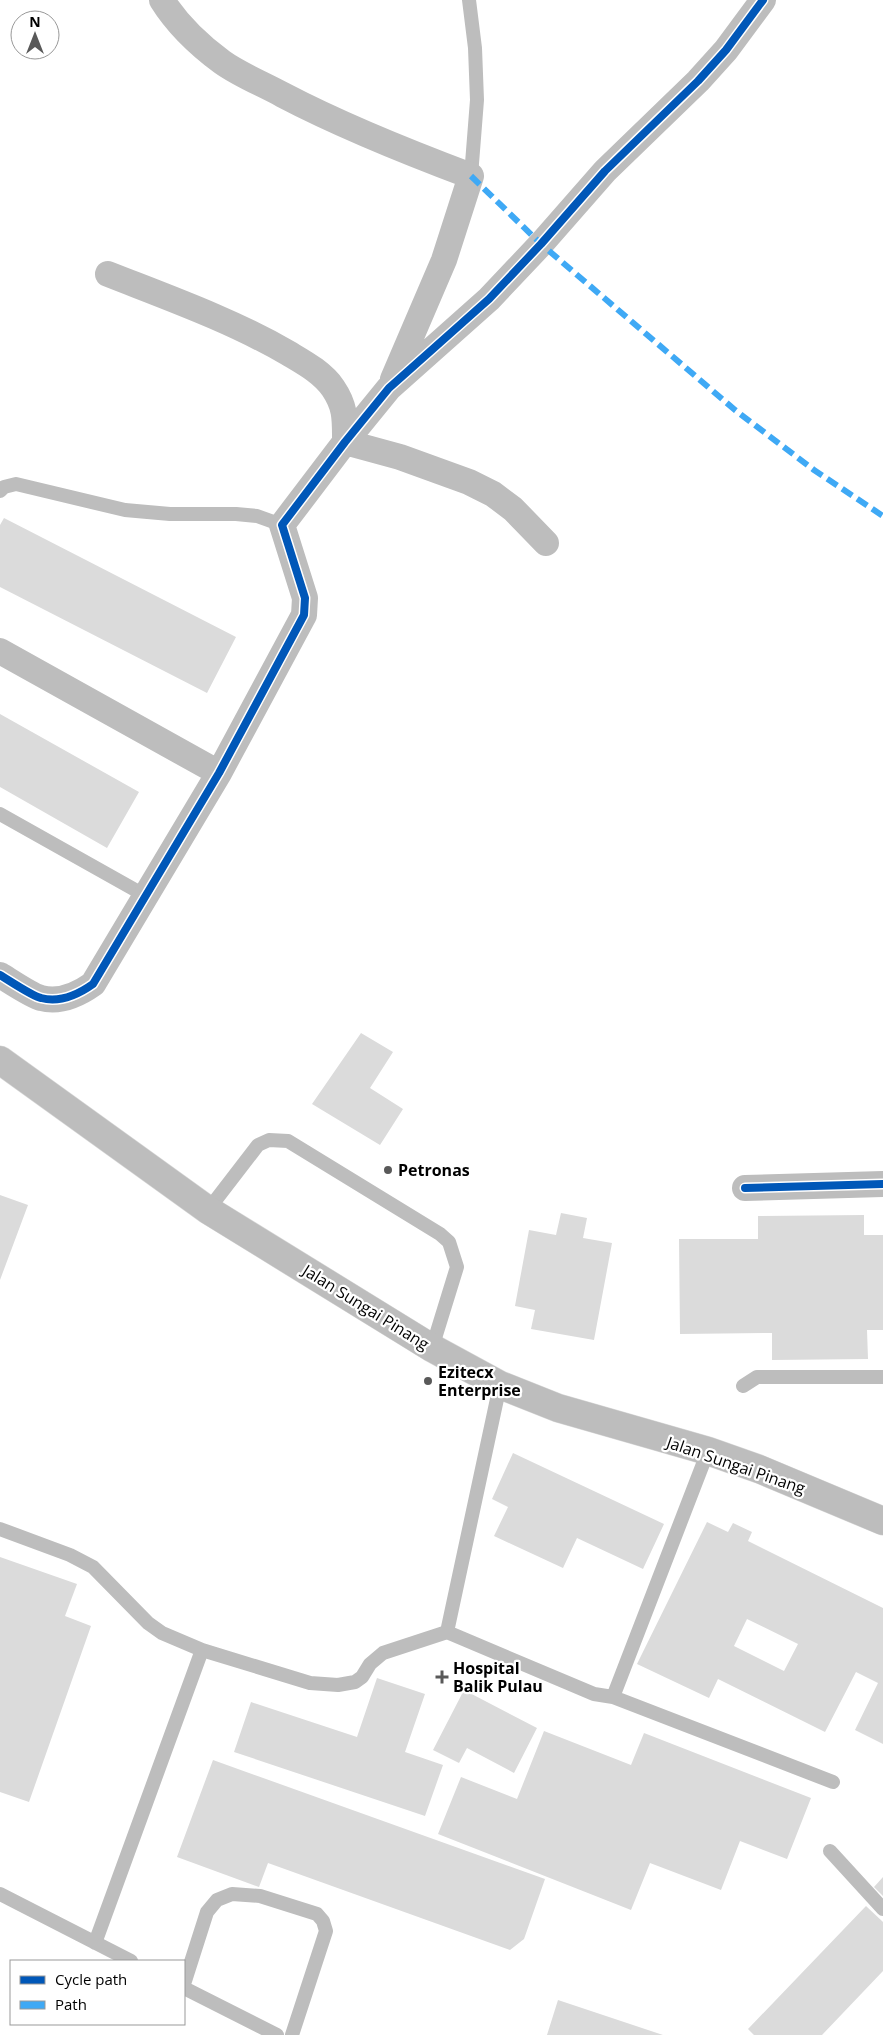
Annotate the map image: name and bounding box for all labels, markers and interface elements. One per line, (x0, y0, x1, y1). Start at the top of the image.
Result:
north arrow (10, 10, 60, 60)
text: N (29, 12, 41, 31)
place label: Petronas (398, 1159, 470, 1181)
marker: Petronas (382, 1164, 394, 1176)
street label: Jalan Sungai Pinang (297, 1258, 434, 1355)
place label: Ezitecx Enterprise (438, 1361, 521, 1401)
marker: Ezitecx Enterprise (422, 1375, 434, 1387)
street label: Jalan Sungai Pinang (662, 1430, 808, 1499)
place label: Hospital Balik Pulau (453, 1657, 543, 1697)
marker: Hospital Balik Pulau (435, 1670, 449, 1684)
legend (10, 1960, 185, 2025)
text: Cycle path (55, 1969, 127, 1989)
text: Path (55, 1994, 87, 2014)

